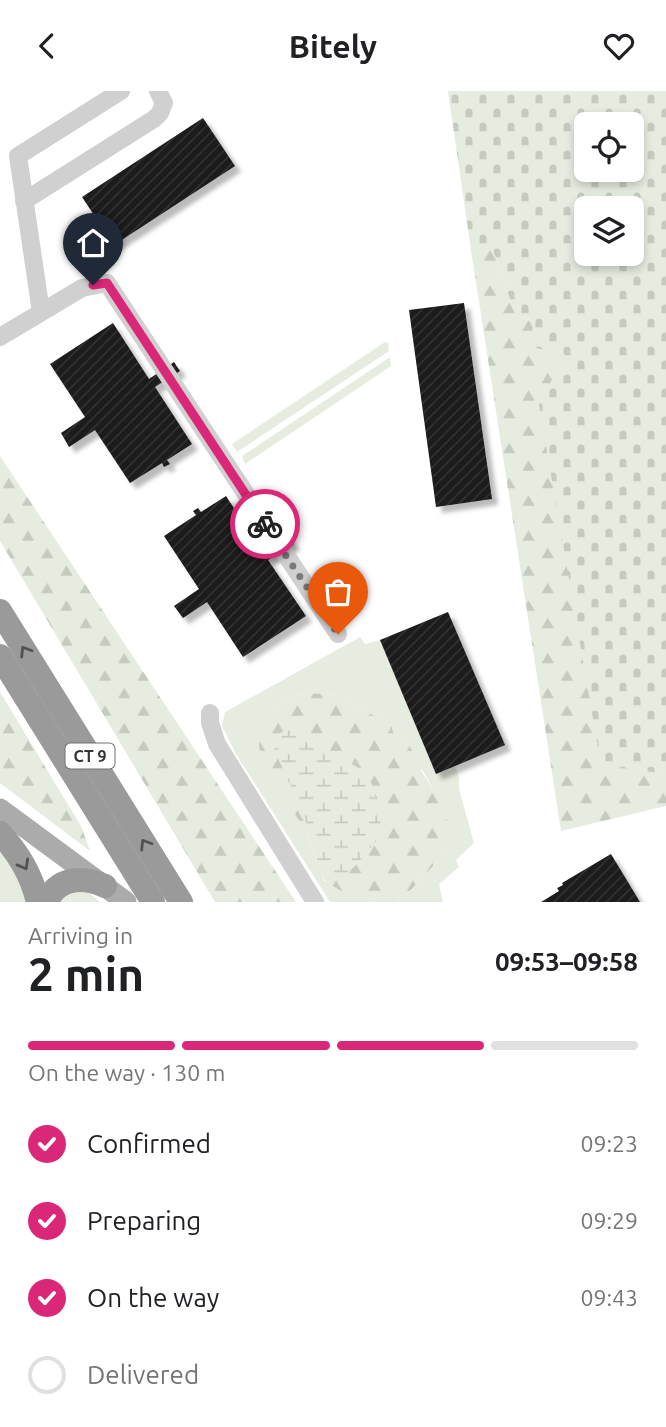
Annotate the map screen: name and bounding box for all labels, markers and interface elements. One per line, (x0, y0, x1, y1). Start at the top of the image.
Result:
icon: back (28, 27, 66, 65)
icon: heart (600, 27, 638, 65)
text: Bitely (289, 28, 377, 64)
map controls (574, 112, 644, 266)
button: locate (574, 112, 644, 182)
button: layers (574, 196, 644, 266)
pin (63, 213, 123, 285)
icon: home (74, 224, 112, 262)
courier (230, 489, 300, 559)
icon: bike (246, 505, 284, 543)
pin (308, 562, 368, 634)
icon: bag (319, 573, 357, 611)
one-way arrow (20, 645, 33, 658)
road number: CT 9 (66, 743, 114, 769)
one-way arrow (140, 839, 153, 852)
one-way arrow (16, 858, 29, 870)
text: Arriving in (28, 923, 133, 948)
text: 09:53–09:58 (495, 947, 638, 976)
text: 2 min (28, 948, 144, 1000)
text: On the way · 130 m (28, 1060, 225, 1085)
icon: check (28, 1125, 66, 1163)
text: Confirmed (87, 1129, 211, 1158)
text: 09:23 (580, 1131, 638, 1156)
icon: check (28, 1202, 66, 1240)
text: Preparing (87, 1206, 201, 1235)
text: 09:29 (580, 1208, 638, 1233)
icon: check (28, 1279, 66, 1317)
text: On the way (87, 1283, 219, 1312)
text: 09:43 (580, 1285, 638, 1310)
text: Delivered (87, 1360, 199, 1389)

